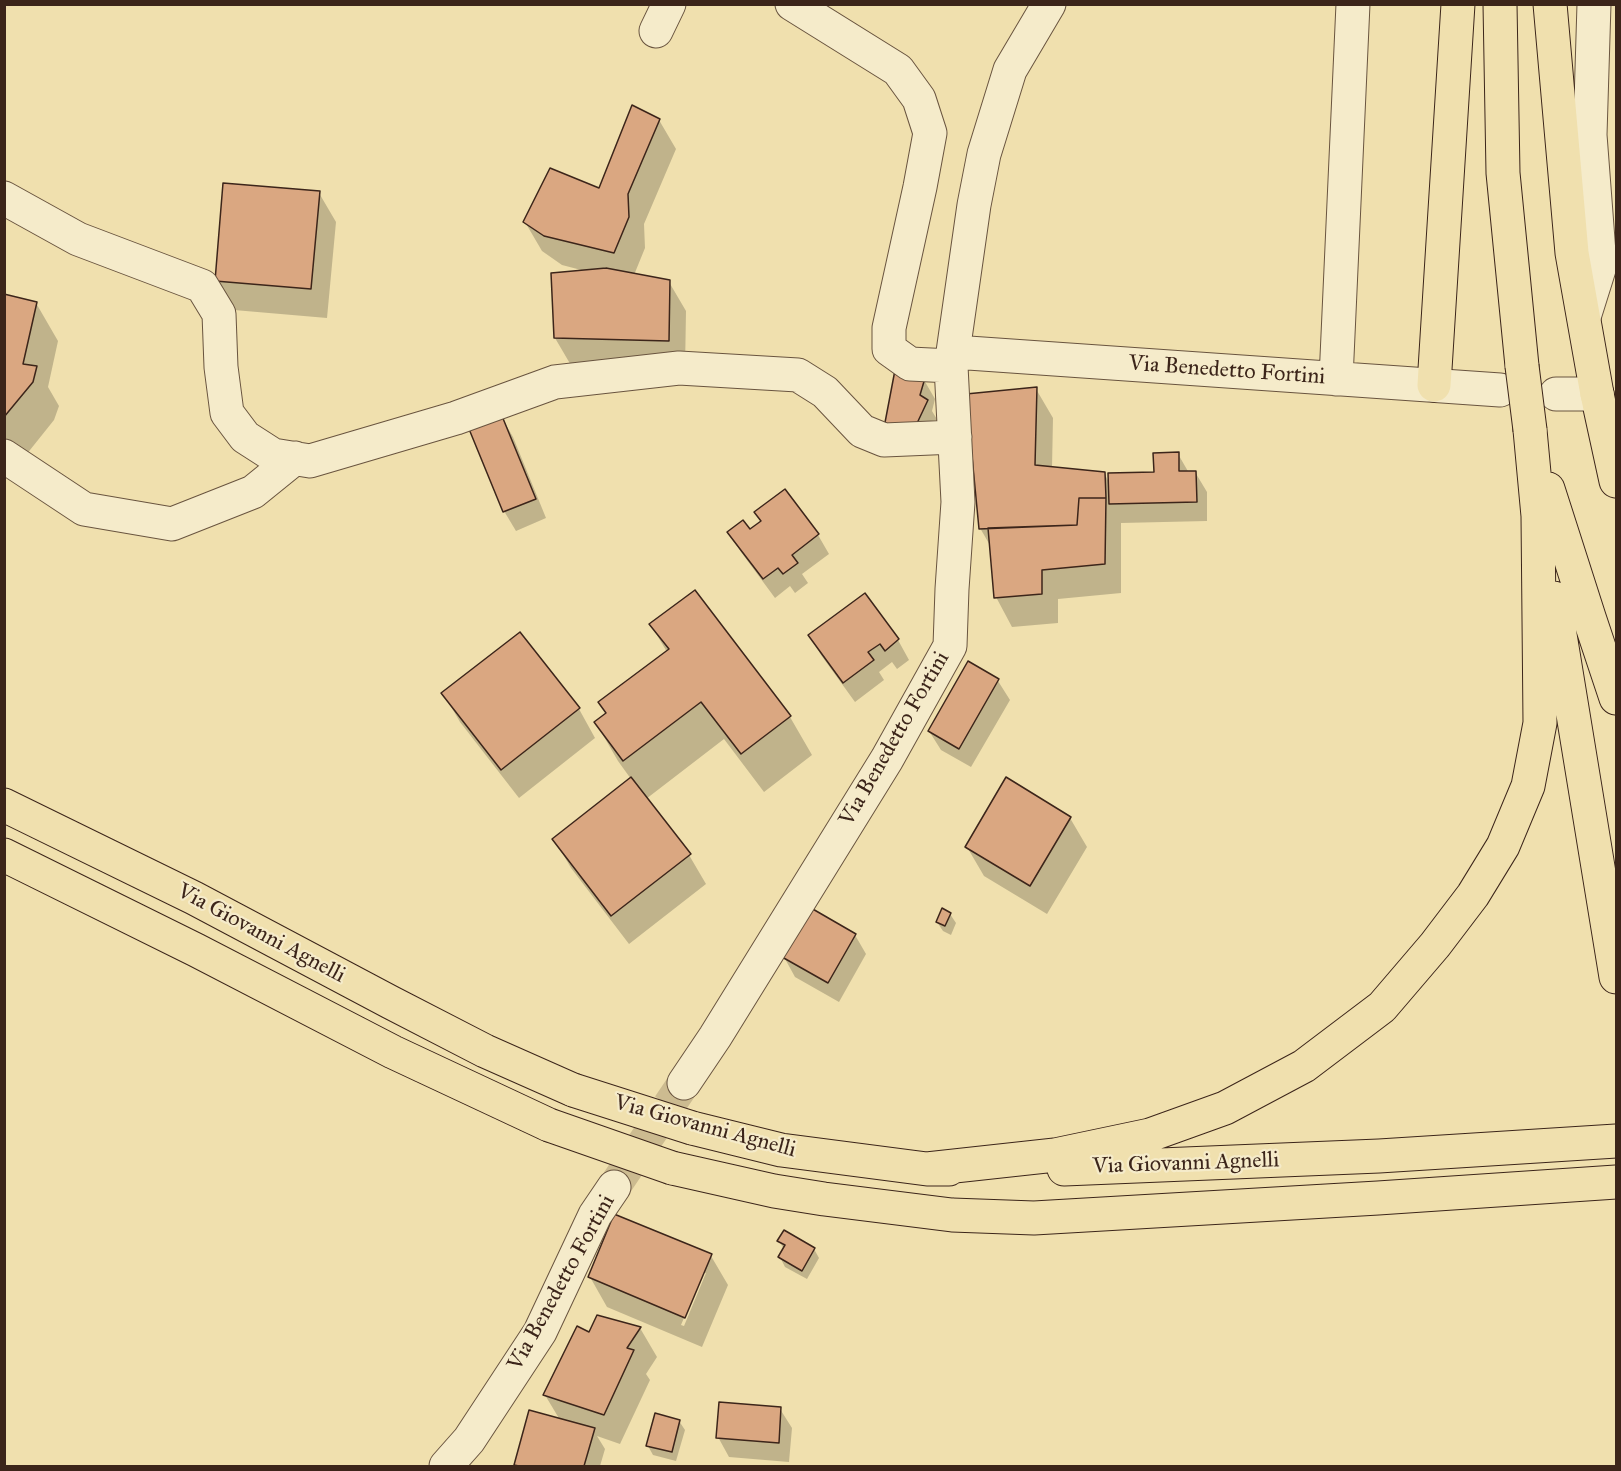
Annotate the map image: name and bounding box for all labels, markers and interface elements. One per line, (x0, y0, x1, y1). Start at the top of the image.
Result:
street label: Via Benedetto Fortini (1128, 351, 1326, 391)
street label: Via Benedetto Fortini (834, 647, 956, 831)
street label: Via Giovanni Agnelli (172, 878, 350, 990)
street label: Via Giovanni Agnelli (611, 1090, 799, 1164)
street label: Via Giovanni Agnelli (1092, 1148, 1280, 1180)
street label: Via Benedetto Fortini (503, 1190, 621, 1376)

